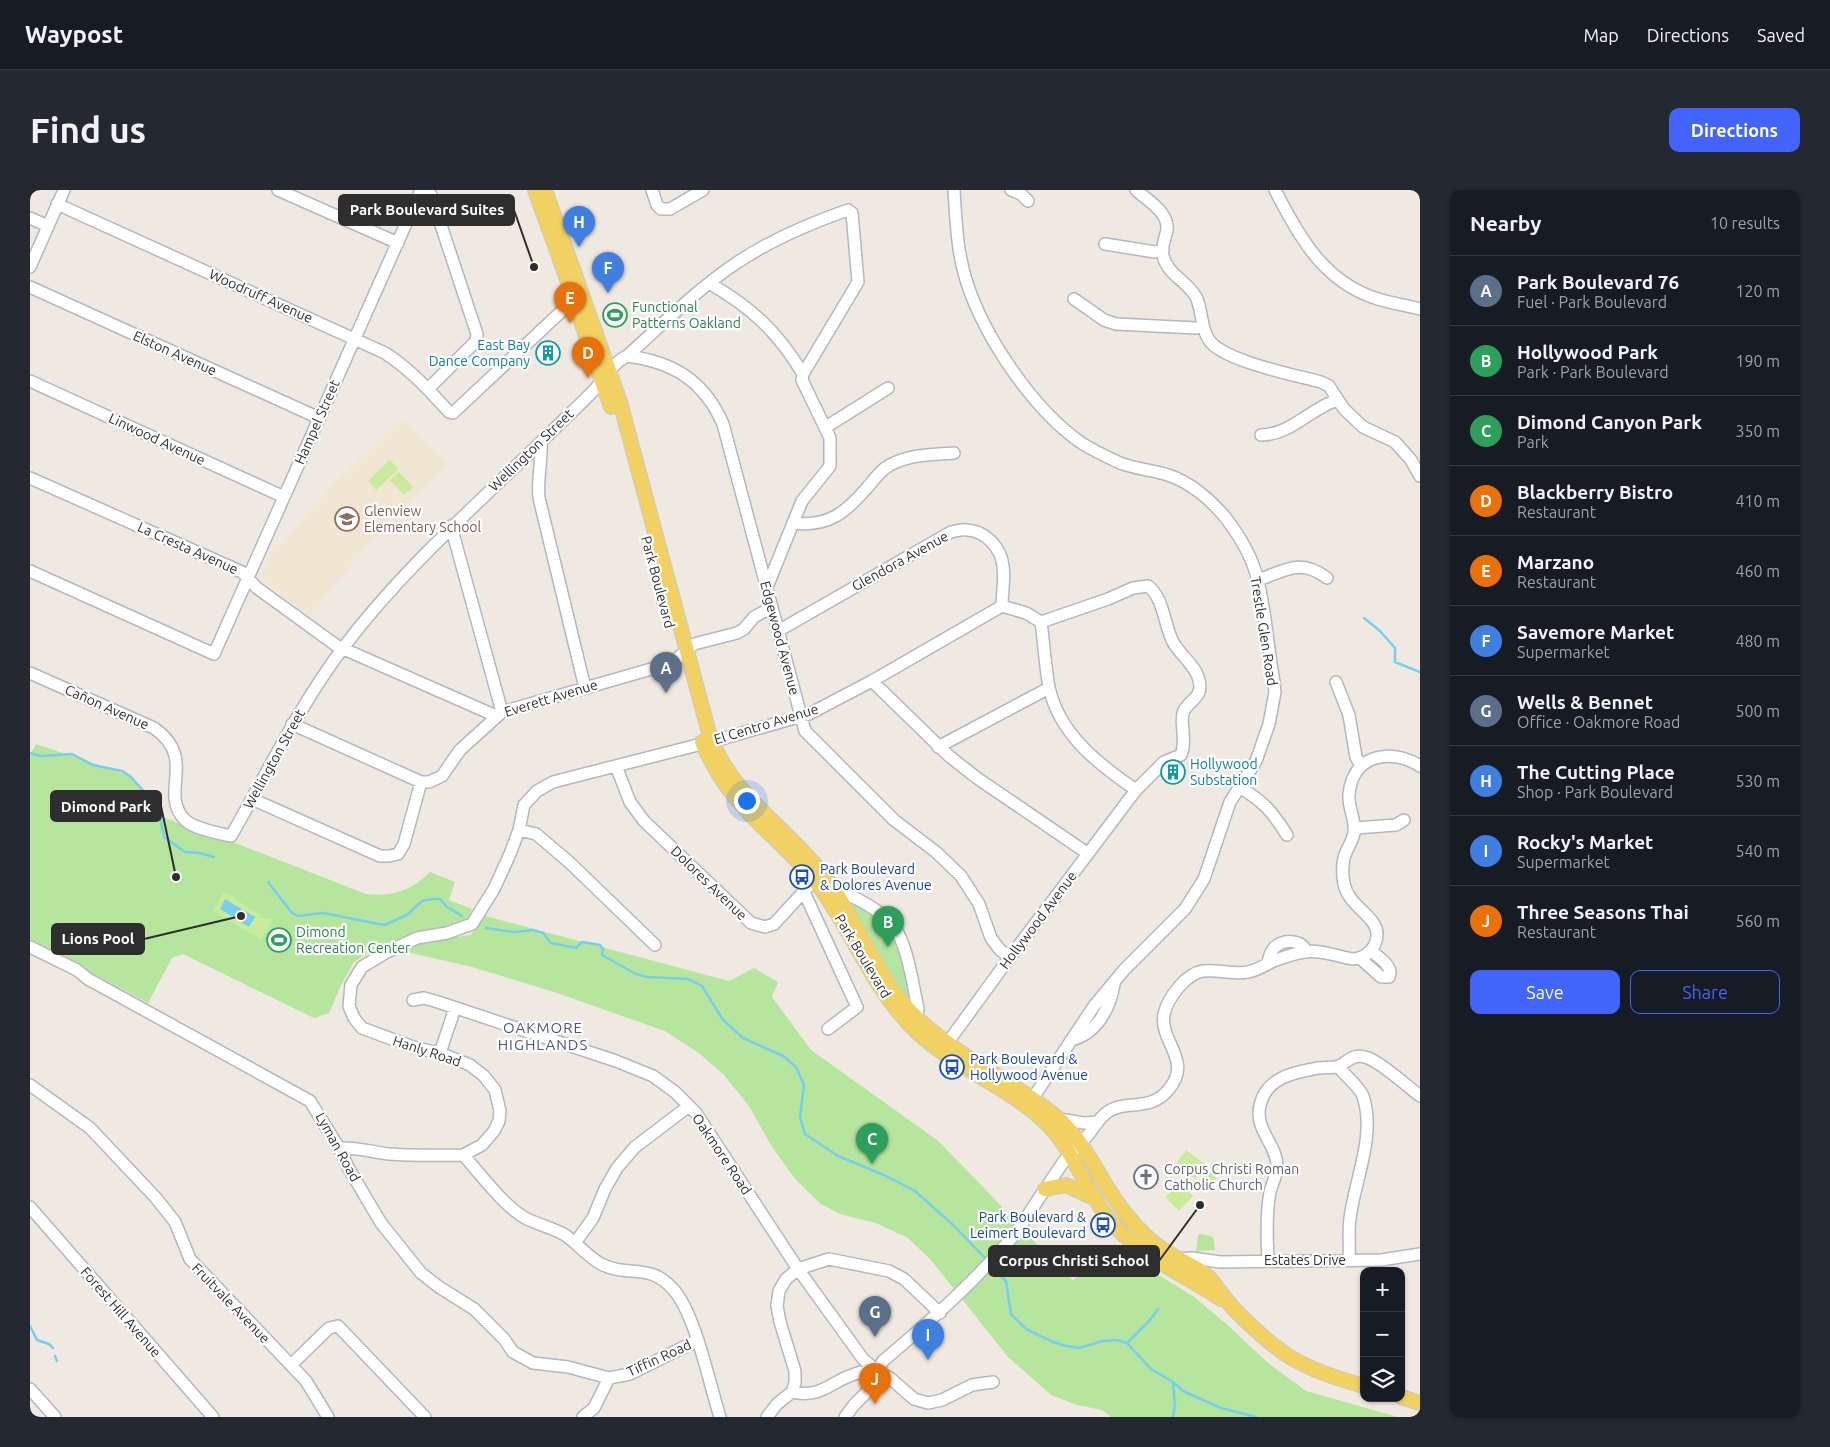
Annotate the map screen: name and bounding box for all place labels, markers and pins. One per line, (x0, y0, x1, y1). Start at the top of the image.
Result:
callout: Park Boulevard Suites (339, 195, 514, 225)
pin: H (563, 206, 595, 247)
pin: F (592, 252, 624, 293)
pin: E (554, 282, 586, 323)
place label: Functional Patterns Oakland (632, 299, 741, 331)
sports icon: Functional Patterns Oakland (602, 302, 628, 328)
place label: East Bay Dance Company (429, 337, 530, 369)
pin: D (572, 337, 604, 378)
building icon: East Bay Dance Company (535, 340, 561, 366)
place label: Glenview Elementary School (364, 503, 482, 535)
school or university icon: Glenview Elementary School (334, 506, 360, 532)
pin: A (650, 652, 682, 693)
place label: Hollywood Substation (1190, 756, 1258, 788)
building icon: Hollywood Substation (1160, 759, 1186, 785)
callout: Dimond Park (51, 791, 161, 821)
place label: Park Boulevard & Dolores Avenue (820, 861, 932, 893)
bus stop icon: Park Boulevard & Dolores Avenue (789, 864, 815, 890)
pin: B (872, 906, 904, 947)
callout: Lions Pool (52, 924, 144, 954)
place label: Dimond Recreation Center (296, 924, 411, 956)
sports icon: Dimond Recreation Center (266, 927, 292, 953)
place label: Park Boulevard & Hollywood Avenue (970, 1051, 1088, 1083)
bus stop icon: Park Boulevard & Hollywood Avenue (939, 1054, 965, 1080)
pin: C (856, 1123, 888, 1164)
place label: Corpus Christi Roman Catholic Church (1164, 1161, 1299, 1193)
church icon: Corpus Christi Roman Catholic Church (1133, 1164, 1159, 1190)
place label: Park Boulevard & Leimert Boulevard (970, 1209, 1087, 1241)
bus stop icon: Park Boulevard & Leimert Boulevard (1090, 1212, 1116, 1238)
callout: Corpus Christi School (989, 1246, 1159, 1276)
pin: G (859, 1296, 891, 1337)
pin: I (912, 1319, 944, 1360)
pin: J (859, 1363, 891, 1404)

